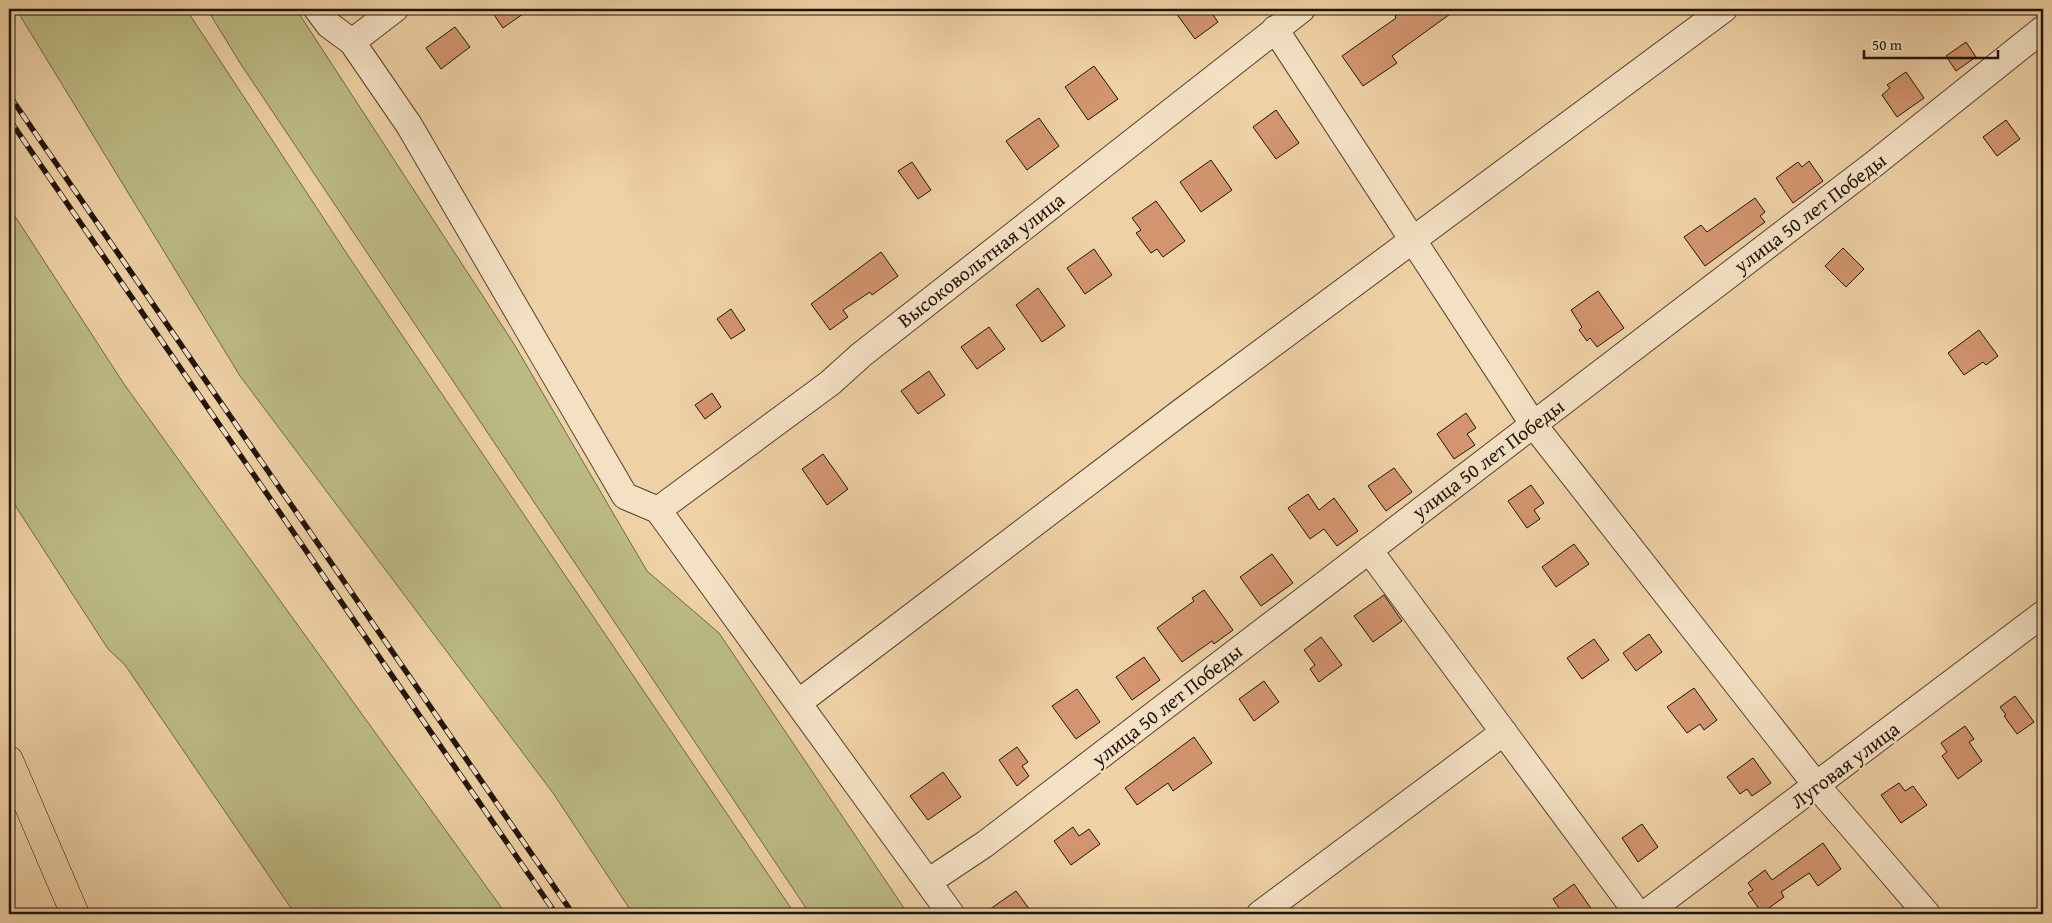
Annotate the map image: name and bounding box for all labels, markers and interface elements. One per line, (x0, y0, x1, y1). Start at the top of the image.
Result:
scale bar (1864, 28, 1998, 60)
text: 50 m (1872, 34, 1903, 55)
street label: улица 50 лет Победы (1727, 146, 1892, 280)
street label: Высоковольтная улица (891, 185, 1071, 334)
street label: улица 50 лет Победы (1405, 392, 1570, 526)
street label: улица 50 лет Победы (1084, 637, 1248, 773)
street label: Луговая улица (1784, 714, 1905, 815)

